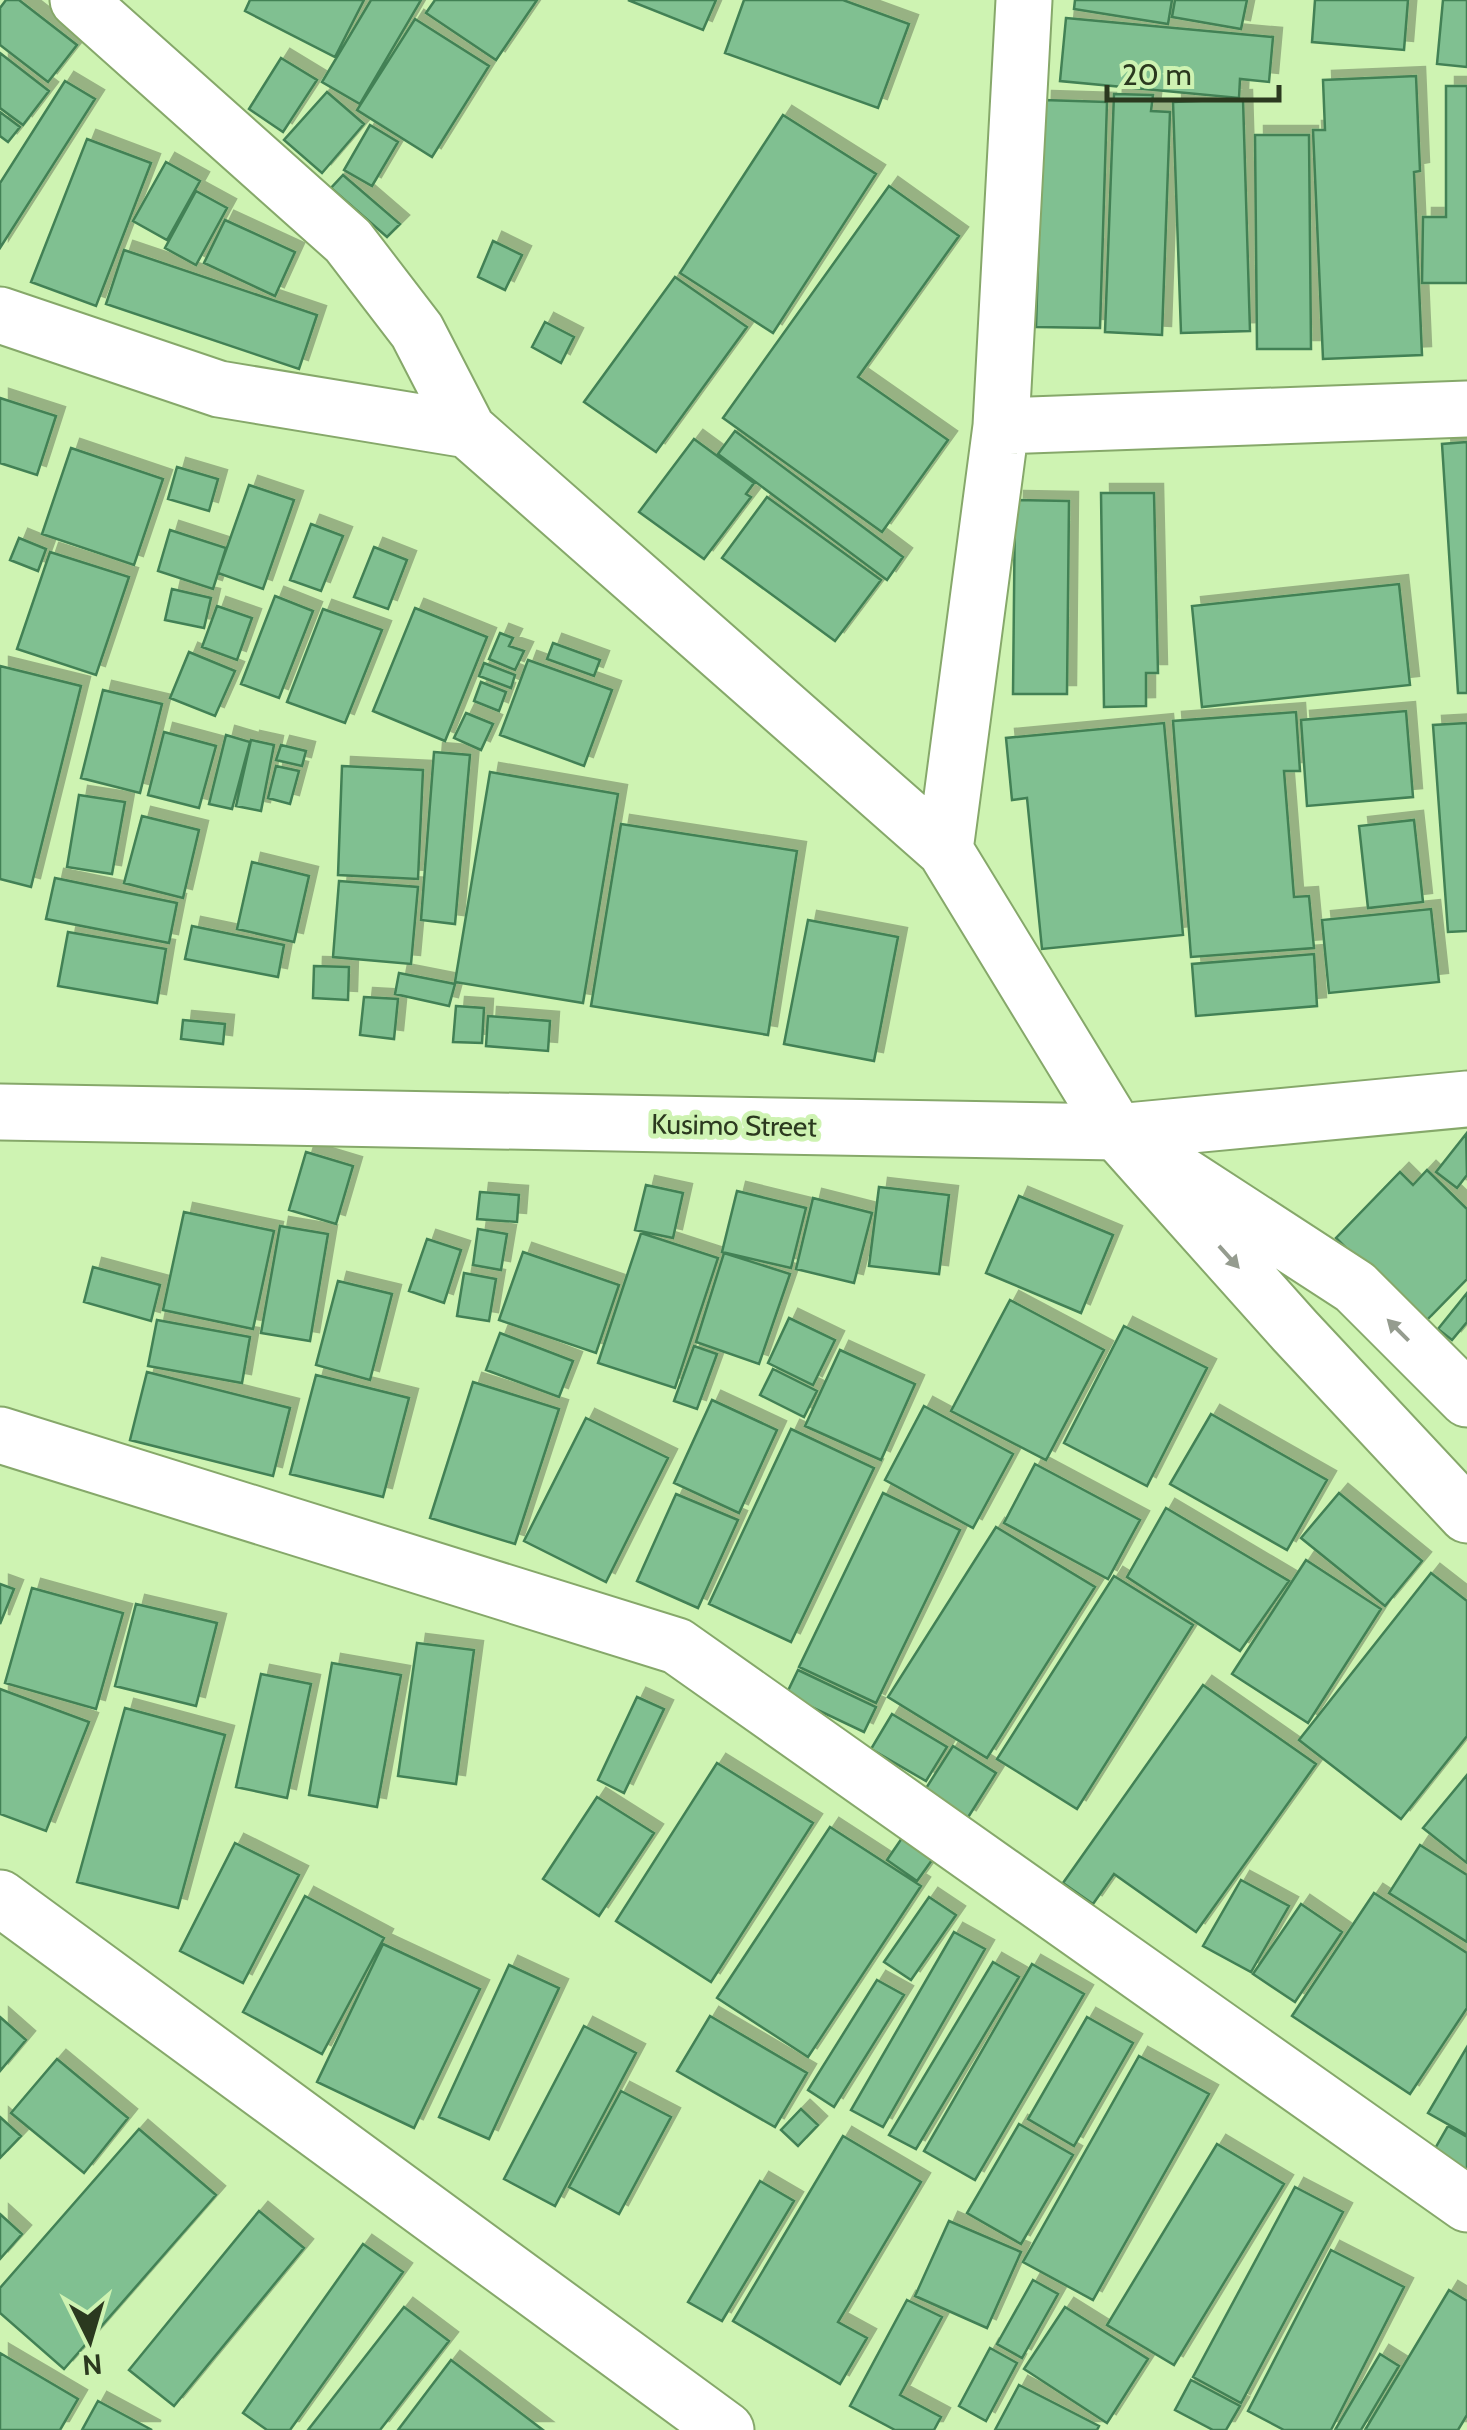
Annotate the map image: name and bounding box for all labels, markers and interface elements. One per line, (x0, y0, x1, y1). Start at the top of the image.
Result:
scale bar (1107, 40, 1280, 102)
text: 20 m (1122, 56, 1192, 93)
street label: Kusimo Street (651, 1107, 817, 1143)
one-way arrow (1217, 1244, 1239, 1269)
one-way arrow (1387, 1319, 1411, 1342)
north arrow (40, 2290, 140, 2390)
text: N (81, 2347, 104, 2383)

